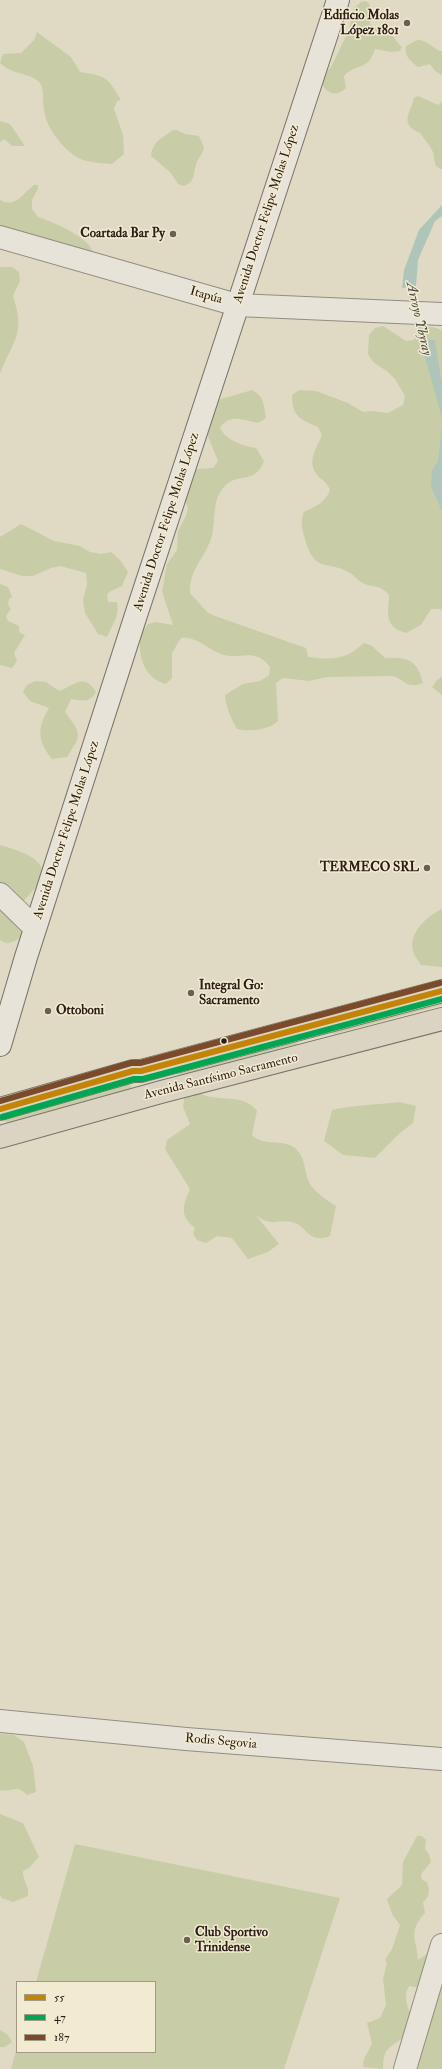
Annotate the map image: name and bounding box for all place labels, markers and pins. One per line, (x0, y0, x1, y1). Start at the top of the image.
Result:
place label: Edificio Molas López 1801 (323, 8, 399, 39)
marker: Edificio Molas López 1801 (402, 18, 412, 28)
place label: Coartada Bar Py (80, 226, 165, 242)
marker: Coartada Bar Py (168, 229, 178, 239)
place label: TERMECO SRL (320, 860, 419, 876)
marker: TERMECO SRL (422, 863, 432, 873)
place label: Integral Go: Sacramento (199, 978, 264, 1009)
marker: Integral Go: Sacramento (186, 988, 196, 998)
place label: Ottoboni (56, 1003, 104, 1019)
marker: Ottoboni (43, 1006, 53, 1016)
unlabelled marker (219, 1036, 229, 1046)
place label: Club Sportivo Trinidense (195, 1925, 268, 1956)
marker: Club Sportivo Trinidense (182, 1935, 192, 1945)

